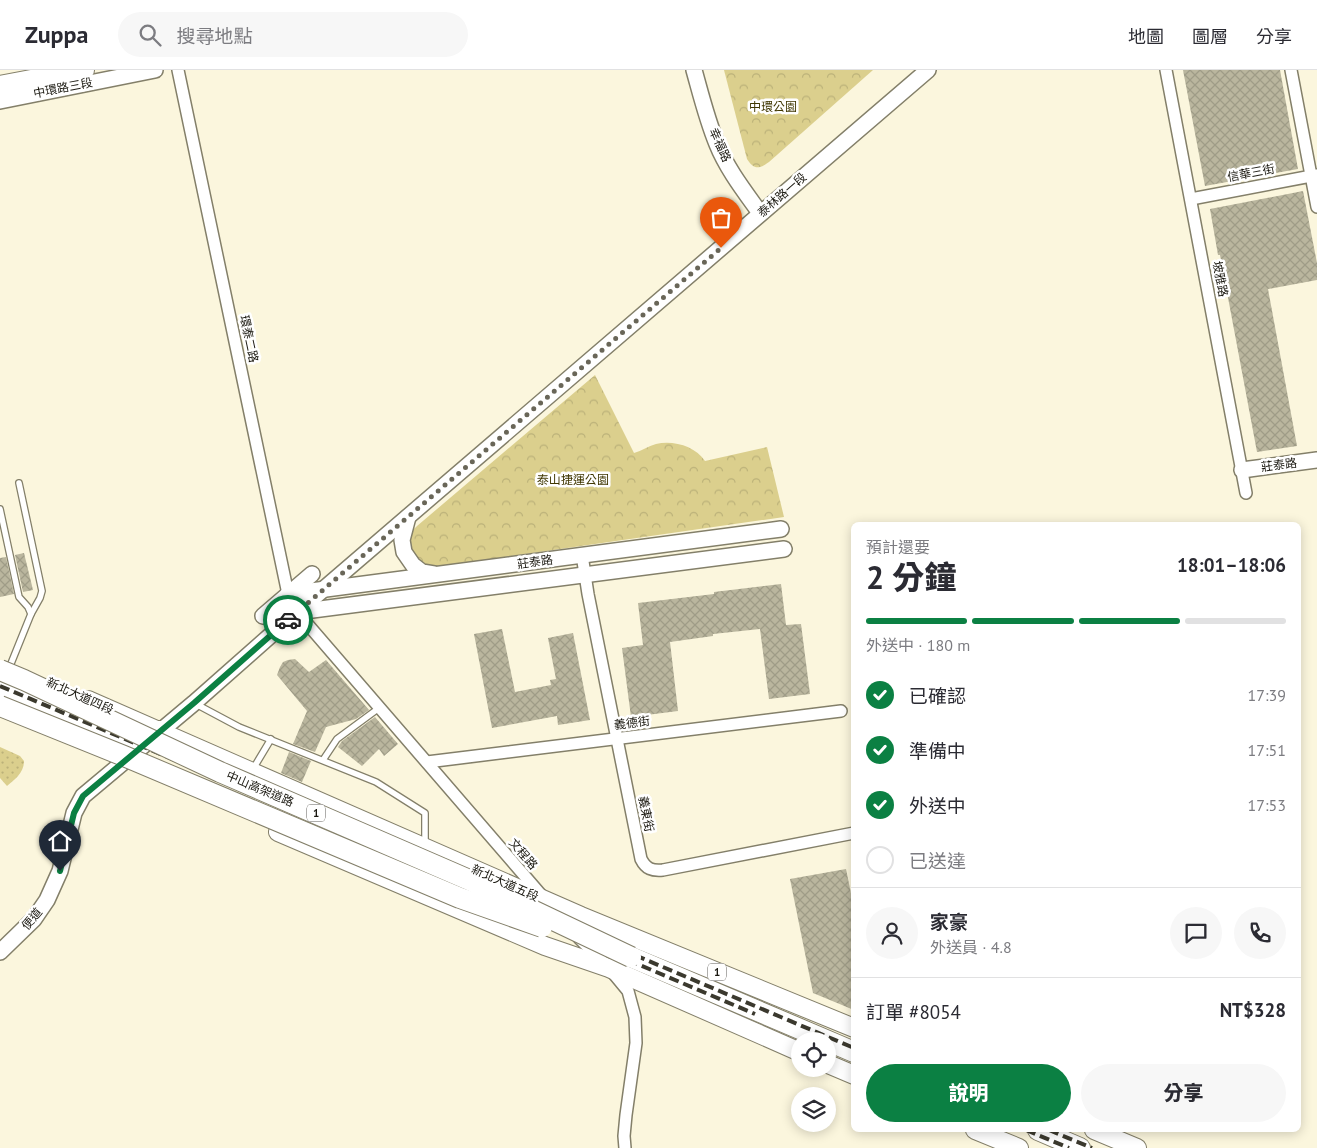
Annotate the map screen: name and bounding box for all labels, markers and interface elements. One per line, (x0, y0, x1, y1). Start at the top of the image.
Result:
search box (118, 12, 468, 57)
text: Zuppa (25, 19, 88, 50)
icon: search (136, 21, 164, 49)
text: 搜尋地點 (176, 24, 252, 48)
text: 地圖 (1128, 25, 1164, 48)
text: 圖層 (1192, 25, 1228, 48)
text: 分享 (1256, 25, 1292, 48)
street label: 中環路三段 (32, 74, 94, 101)
park label: 中環公園 (749, 99, 797, 114)
street label: 幸福路 (706, 125, 735, 164)
street label: 信華三街 (1226, 161, 1276, 184)
street label: 泰林路一段 (754, 169, 809, 220)
pin (700, 197, 742, 248)
icon: bag (707, 204, 735, 232)
street label: 坡雅路 (1210, 260, 1231, 298)
street label: 環泰二路 (237, 314, 262, 364)
street label: 莊泰路 (1260, 455, 1298, 474)
park label: 泰山捷運公園 (537, 472, 609, 487)
text: 預計還要 (866, 537, 930, 557)
street label: 莊泰路 (516, 552, 554, 571)
text: 18:01–18:06 (1177, 553, 1286, 577)
text: 2 分鐘 (866, 556, 956, 598)
courier (263, 595, 313, 645)
icon: car (274, 606, 302, 634)
text: 外送中 · 180 m (866, 635, 970, 655)
street label: 新北大道四段 (44, 674, 116, 717)
icon: check (866, 681, 894, 709)
text: 已確認 (909, 684, 966, 708)
text: 17:39 (1248, 685, 1286, 705)
street label: 義德街 (613, 713, 651, 732)
icon: check (866, 736, 894, 764)
text: 準備中 (909, 739, 966, 763)
text: 17:51 (1248, 740, 1286, 760)
street label: 中山高架道路 (224, 768, 296, 810)
icon: check (866, 791, 894, 819)
text: 外送中 (909, 794, 966, 818)
street label: 義東街 (636, 795, 657, 833)
text: 17:53 (1248, 795, 1286, 815)
road number: 1 (307, 804, 325, 821)
pin (39, 820, 81, 871)
icon: home (46, 827, 74, 855)
street label: 文程路 (506, 835, 541, 872)
text: 已送達 (909, 849, 966, 873)
street label: 新北大道五段 (469, 861, 541, 904)
street label: 便道 (18, 905, 45, 933)
button: person (866, 907, 918, 959)
button: chat (1170, 907, 1222, 959)
button: phone (1234, 907, 1286, 959)
text: 家豪 (930, 910, 968, 934)
text: 外送員 · 4.8 (930, 937, 1012, 957)
road number: 1 (708, 964, 726, 980)
text: NT$328 (1220, 998, 1286, 1022)
text: 訂單 #8054 (866, 1000, 961, 1024)
map controls (791, 1032, 836, 1132)
button: locate (791, 1032, 836, 1077)
button: 說明 (866, 1064, 1071, 1122)
button: 分享 (1081, 1064, 1286, 1122)
button: layers (791, 1087, 836, 1132)

